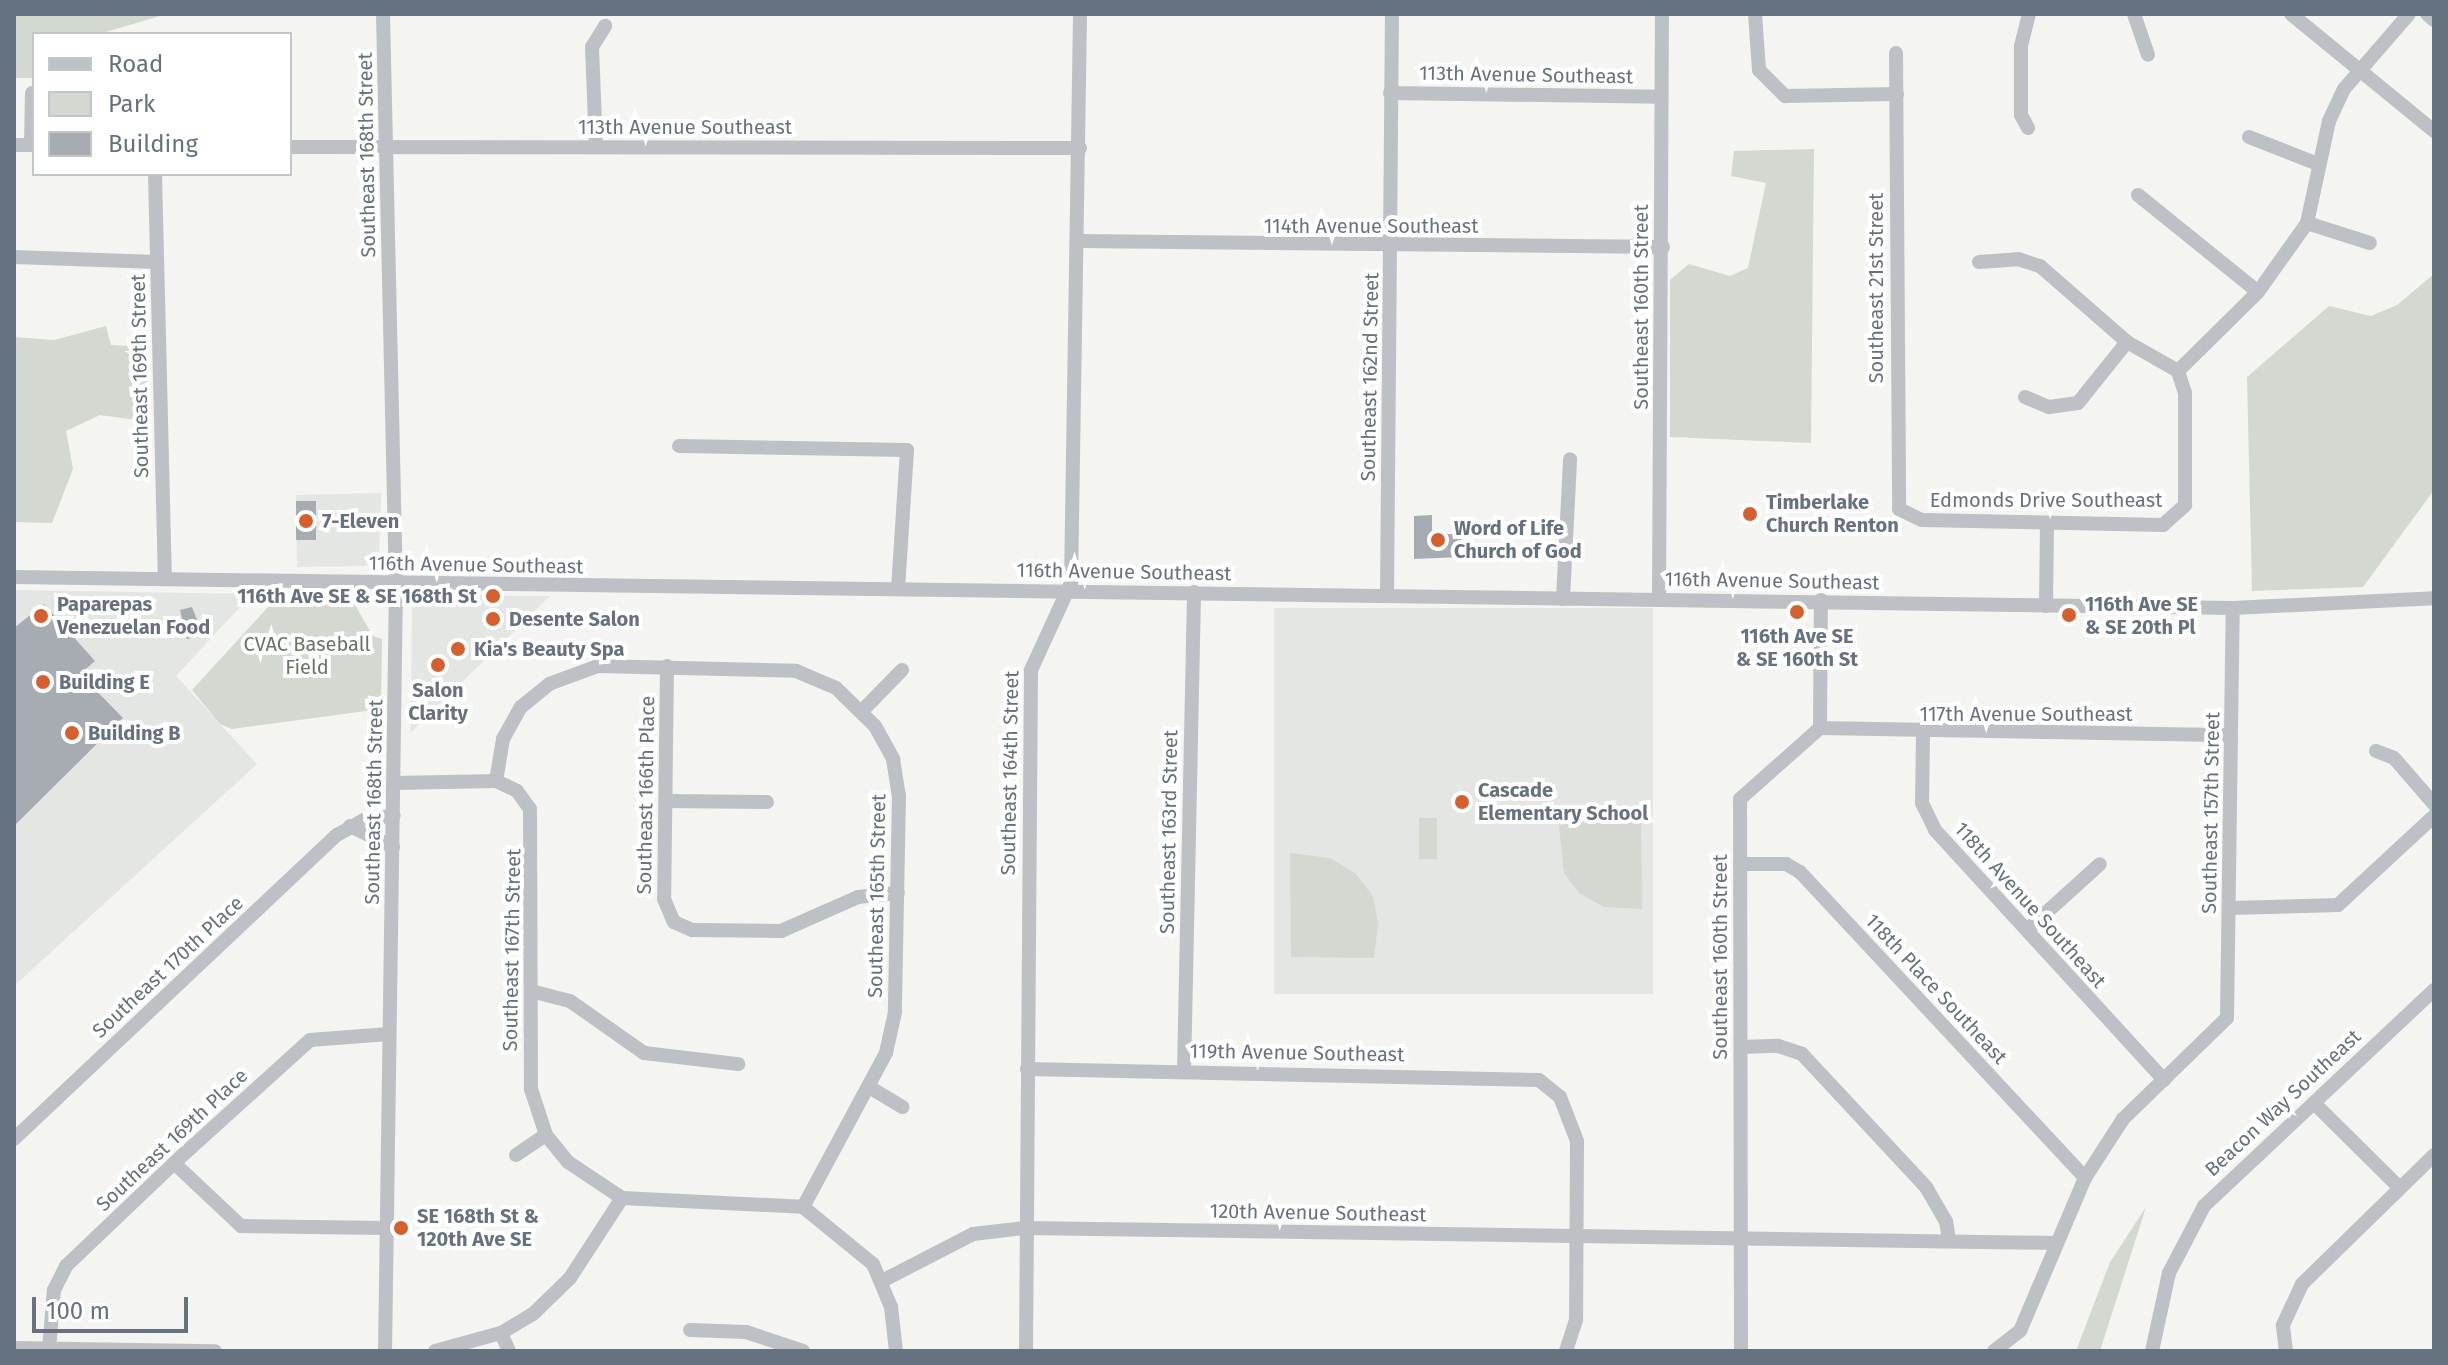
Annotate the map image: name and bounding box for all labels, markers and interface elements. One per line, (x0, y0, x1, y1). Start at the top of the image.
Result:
legend (32, 32, 292, 176)
text: Road (108, 50, 163, 78)
street label: Southeast 168th Street (353, 52, 381, 258)
street label: 113th Avenue Southeast (1419, 61, 1633, 89)
text: Park (108, 90, 155, 118)
street label: 113th Avenue Southeast (578, 115, 792, 139)
text: Building (108, 130, 198, 158)
street label: Southeast 21st Street (1864, 193, 1888, 383)
street label: Southeast 160th Street (1629, 204, 1653, 410)
street label: 114th Avenue Southeast (1264, 214, 1478, 238)
street label: Southeast 162nd Street (1356, 272, 1384, 482)
street label: Southeast 169th Street (126, 274, 154, 478)
street label: Edmonds Drive Southeast (1930, 488, 2162, 512)
place label: Timberlake Church Renton (1766, 490, 1899, 537)
marker: Timberlake Church Renton (1741, 505, 1759, 523)
place label: 7-Eleven (322, 509, 399, 533)
marker: 7-Eleven (297, 512, 315, 530)
place label: Word of Life Church of God (1454, 516, 1582, 563)
marker: Word of Life Church of God (1429, 531, 1447, 549)
street label: 116th Avenue Southeast (368, 551, 584, 579)
street label: 116th Avenue Southeast (1016, 558, 1232, 586)
street label: 116th Avenue Southeast (1664, 567, 1880, 595)
place label: 116th Ave SE & SE 168th St (237, 584, 477, 608)
marker: 116th Ave SE & SE 168th St (484, 587, 502, 605)
place label: Paparepas Venezuelan Food (57, 592, 210, 639)
place label: 116th Ave SE & SE 20th Pl (2085, 592, 2198, 639)
marker: 116th Ave SE & SE 160th St (1788, 603, 1806, 621)
marker: 116th Ave SE & SE 20th Pl (2060, 606, 2078, 624)
marker: Paparepas Venezuelan Food (32, 607, 50, 625)
place label: Desente Salon (509, 607, 640, 631)
marker: Desente Salon (484, 610, 502, 628)
place label: 116th Ave SE & SE 160th St (1736, 624, 1858, 671)
park label: CVAC Baseball Field (244, 632, 370, 679)
place label: Kia's Beauty Spa (474, 637, 624, 661)
marker: Kia's Beauty Spa (449, 640, 467, 658)
marker: Salon Clarity (429, 656, 447, 674)
place label: Building E (59, 670, 150, 694)
street label: Southeast 164th Street (996, 670, 1024, 876)
marker: Building E (34, 673, 52, 691)
place label: Salon Clarity (408, 678, 468, 725)
street label: Southeast 166th Place (632, 695, 660, 895)
street label: Southeast 168th Street (360, 699, 388, 905)
street label: 117th Avenue Southeast (1920, 702, 2132, 726)
street label: Southeast 157th Street (2197, 712, 2225, 914)
place label: Building B (88, 721, 181, 745)
marker: Building B (63, 724, 81, 742)
street label: Southeast 163rd Street (1155, 730, 1183, 934)
place label: Cascade Elementary School (1478, 778, 1648, 825)
marker: Cascade Elementary School (1453, 793, 1471, 811)
street label: Southeast 165th Street (863, 794, 891, 998)
street label: 118th Avenue Southeast (1949, 817, 2111, 993)
street label: Southeast 167th Street (498, 849, 526, 1051)
street label: Southeast 160th Street (1708, 854, 1732, 1060)
street label: Southeast 170th Place (88, 891, 248, 1043)
street label: 118th Place Southeast (1860, 909, 2012, 1069)
street label: Beacon Way Southeast (2200, 1025, 2366, 1181)
street label: 119th Avenue Southeast (1190, 1039, 1404, 1067)
street label: Southeast 169th Place (91, 1064, 253, 1216)
street label: 120th Avenue Southeast (1209, 1199, 1427, 1227)
place label: SE 168th St & 120th Ave SE (417, 1204, 539, 1251)
marker: SE 168th St & 120th Ave SE (392, 1219, 410, 1237)
scale bar (36, 1281, 192, 1331)
text: 100 m (46, 1297, 110, 1325)

